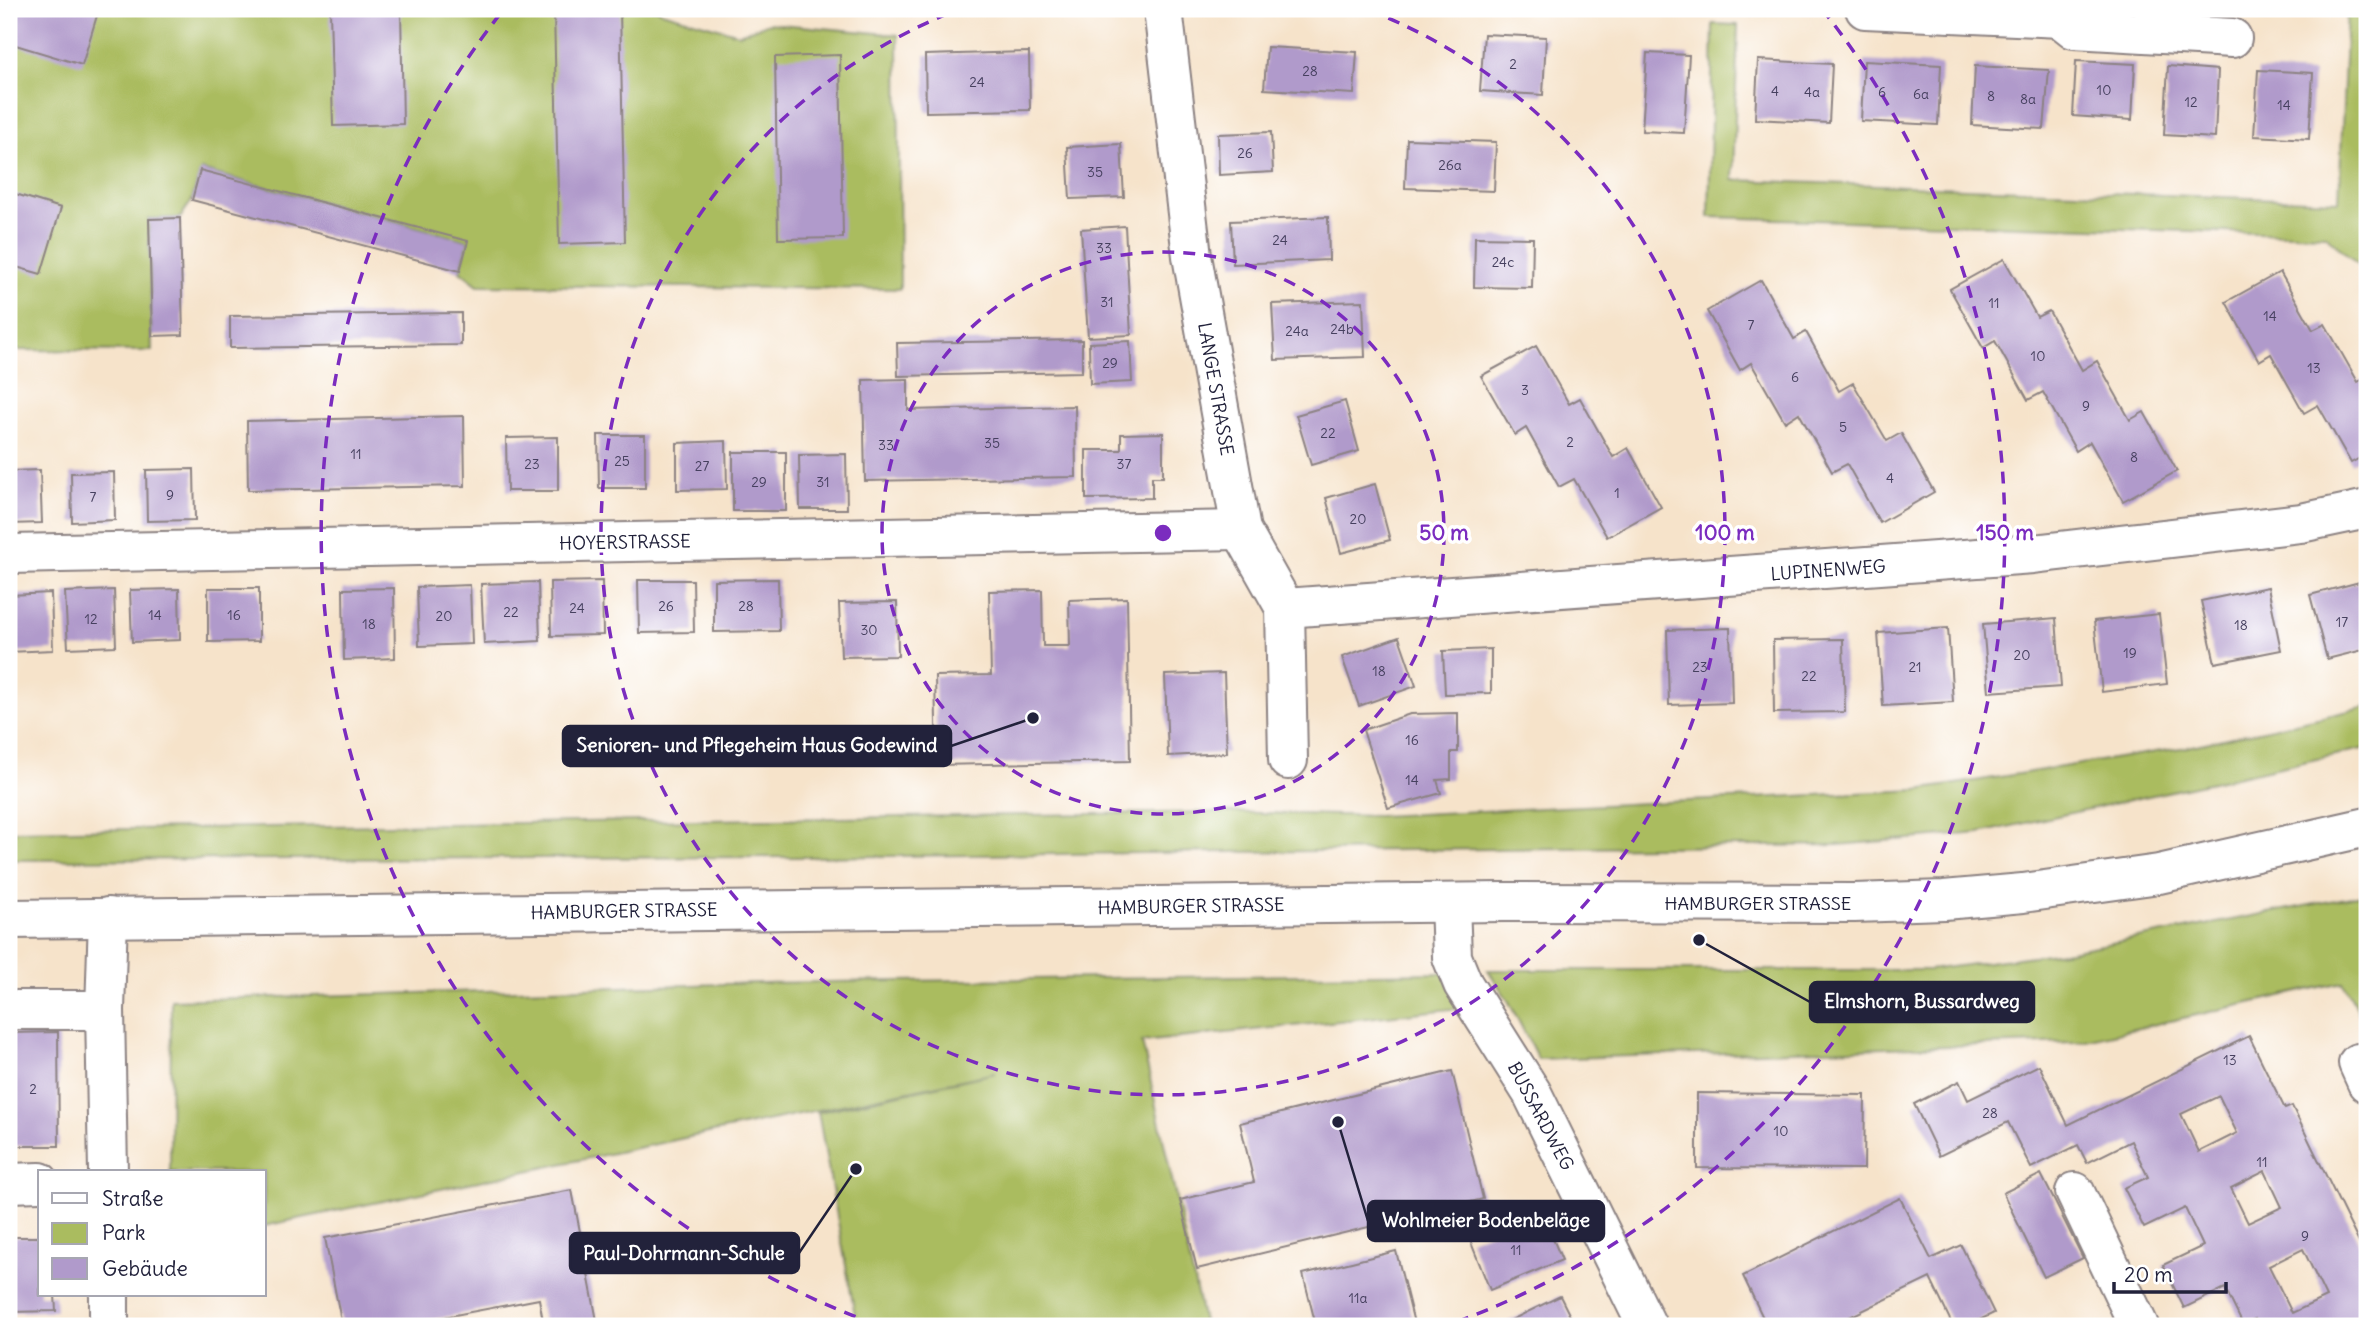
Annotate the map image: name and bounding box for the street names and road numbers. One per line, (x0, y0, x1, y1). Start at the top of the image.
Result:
street label: LANGE STRASSE (1193, 321, 1239, 457)
street label: HOYERSTRASSE (559, 529, 691, 555)
street label: LUPINENWEG (1770, 555, 1886, 585)
street label: HAMBURGER STRASSE (1665, 892, 1851, 915)
street label: HAMBURGER STRASSE (1097, 893, 1285, 919)
street label: HAMBURGER STRASSE (530, 898, 718, 924)
street label: BUSSARDWEG (1503, 1058, 1579, 1174)

